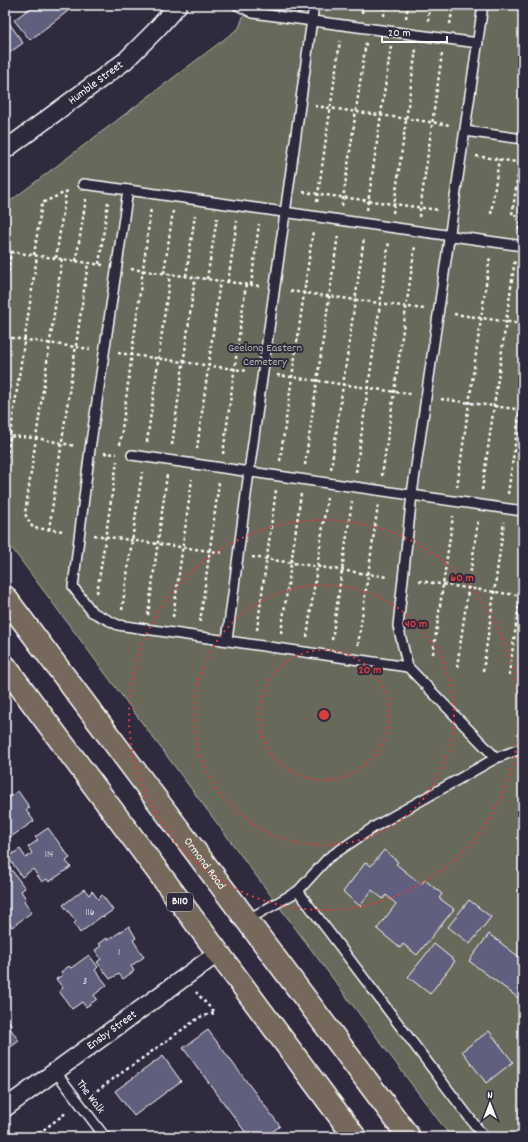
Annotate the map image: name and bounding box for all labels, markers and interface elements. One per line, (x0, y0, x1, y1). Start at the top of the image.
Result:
scale bar (382, 18, 447, 44)
text: 20 m (388, 25, 411, 42)
street label: Humble Street (65, 56, 127, 109)
park label: Geelong Eastern Cemetery (228, 340, 303, 371)
text: 60 m (450, 570, 474, 587)
text: 40 m (405, 616, 427, 633)
text: 20 m (359, 662, 381, 679)
centre of rings (317, 708, 331, 722)
street label: Ormond Road (179, 834, 230, 893)
house number: 114 (45, 848, 53, 862)
road number: B110 (167, 893, 193, 911)
house number: 116 (85, 906, 95, 920)
house number: 1 (118, 946, 120, 960)
house number: 3 (83, 975, 87, 989)
street label: Ensby Street (83, 1006, 141, 1054)
street label: The Walk (72, 1076, 108, 1118)
north arrow (470, 1084, 510, 1124)
text: N (487, 1088, 493, 1104)

